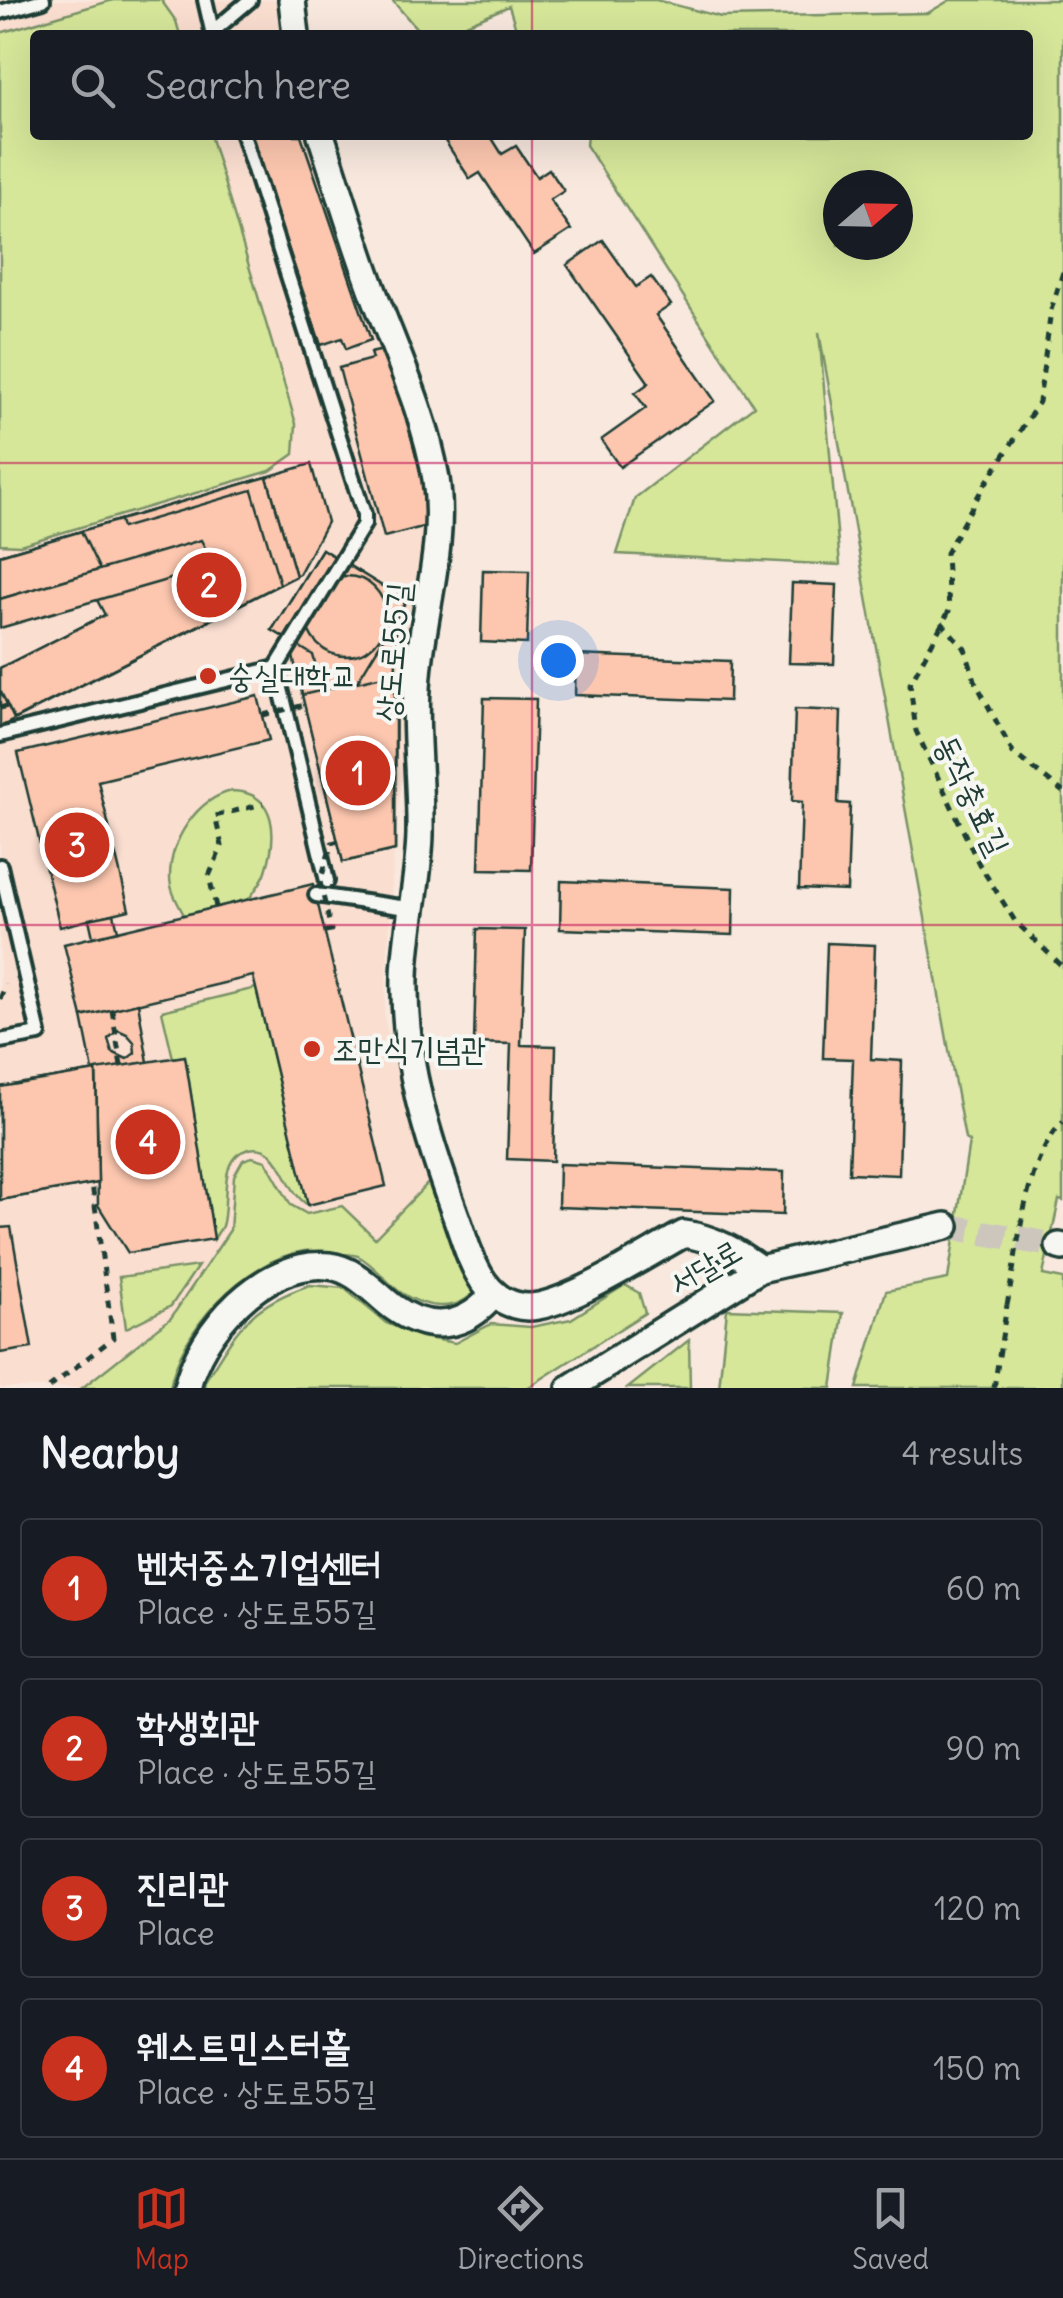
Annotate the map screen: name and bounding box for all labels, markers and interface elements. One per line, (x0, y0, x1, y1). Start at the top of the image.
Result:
search box (30, 30, 1033, 140)
icon: search (65, 58, 120, 113)
text: Search here (145, 62, 351, 109)
north arrow (823, 170, 913, 260)
pin: 2 (176, 548, 242, 622)
street label: 상도로55길 (366, 581, 419, 723)
your location (533, 635, 584, 686)
place label: 숭실대학교 (228, 655, 357, 696)
marker: 숭실대학교 (197, 665, 219, 687)
street label: 동작충효길 (926, 728, 1019, 862)
pin: 1 (326, 736, 390, 810)
pin: 3 (44, 808, 110, 882)
place label: 조만식기념관 (332, 1028, 487, 1069)
marker: 조만식기념관 (301, 1038, 323, 1060)
pin: 4 (116, 1104, 180, 1180)
street label: 서달로 (661, 1230, 748, 1304)
text: Nearby (40, 1427, 179, 1479)
text: 4 results (902, 1433, 1023, 1474)
text: 벤처중소기업센터 (137, 1542, 382, 1589)
text: 1 (68, 1568, 81, 1609)
text: 60 m (946, 1568, 1021, 1609)
text: Place · 상도로55길 (137, 1592, 377, 1633)
text: 학생회관 (137, 1702, 259, 1749)
text: 2 (66, 1728, 83, 1769)
text: 90 m (946, 1728, 1021, 1769)
text: Place · 상도로55길 (137, 1752, 377, 1793)
text: 진리관 (137, 1863, 229, 1910)
text: 3 (65, 1888, 84, 1929)
text: 120 m (934, 1888, 1021, 1929)
text: Place (137, 1913, 214, 1954)
text: 웨스트민스터홀 (137, 2022, 351, 2069)
text: 4 (65, 2048, 84, 2089)
text: 150 m (933, 2048, 1021, 2089)
text: Place · 상도로55길 (137, 2072, 377, 2113)
tab: Map (134, 2181, 189, 2277)
tab: Directions (457, 2181, 584, 2277)
tab: Saved (852, 2181, 929, 2277)

